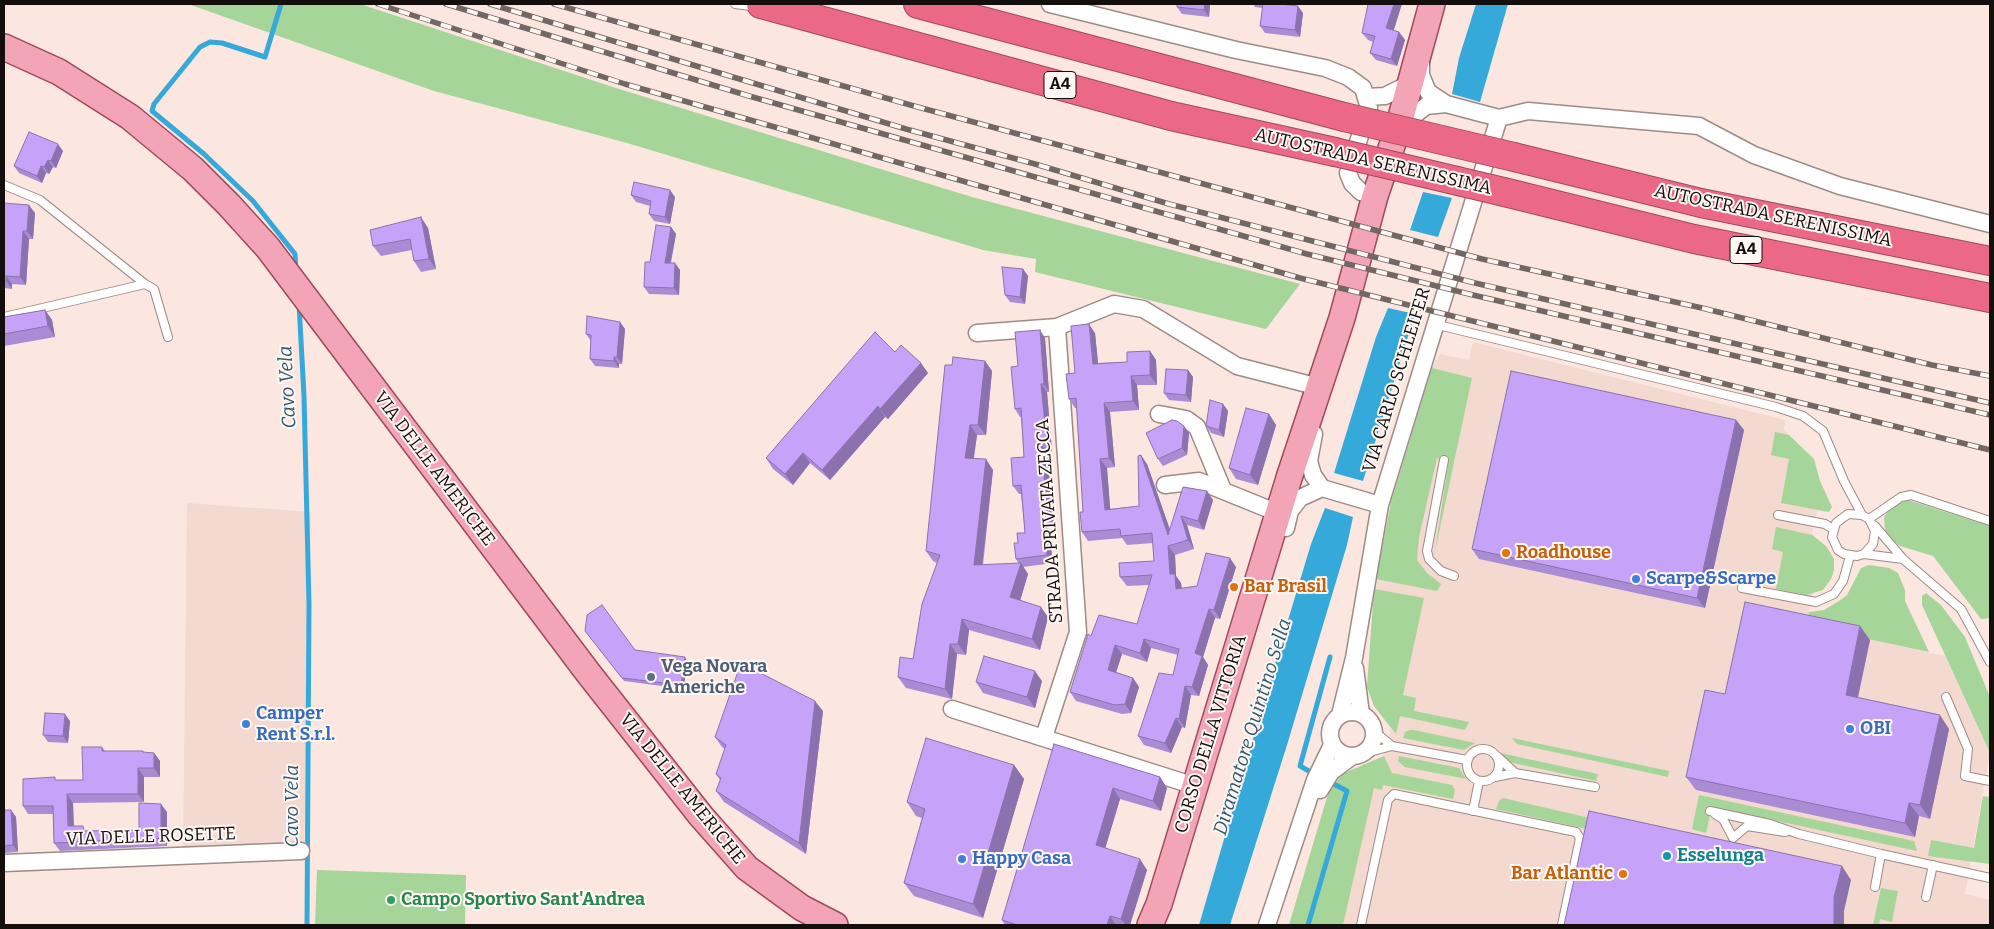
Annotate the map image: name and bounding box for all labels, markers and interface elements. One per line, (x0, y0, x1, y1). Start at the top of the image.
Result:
road number: A4 (1044, 72, 1076, 98)
street label: AUTOSTRADA SERENISSIMA (1253, 124, 1493, 200)
street label: AUTOSTRADA SERENISSIMA (1652, 180, 1894, 252)
road number: A4 (1730, 236, 1762, 264)
street label: VIA CARLO SCHLEIFER (1359, 285, 1435, 475)
water label: Cavo Vela (274, 345, 302, 429)
street label: VIA DELLE AMERICHE (369, 388, 499, 550)
street label: STRADA PRIVATA ZECCA (1032, 418, 1068, 624)
place label: Roadhouse (1516, 542, 1611, 564)
marker: Roadhouse (1500, 547, 1512, 559)
place label: Scarpe&Scarpe (1646, 568, 1776, 590)
marker: Scarpe&Scarpe (1630, 573, 1642, 585)
place label: Bar Brasil (1244, 576, 1327, 598)
marker: Bar Brasil (1228, 581, 1240, 593)
water label: Diramatore Quintino Sella (1209, 616, 1297, 838)
street label: CORSO DELLA VITTORIA (1171, 632, 1251, 836)
place label: Vega Novara Americhe (661, 656, 767, 699)
marker: Vega Novara Americhe (645, 671, 657, 683)
place label: Camper Rent S.r.l. (256, 703, 335, 746)
street label: VIA DELLE AMERICHE (615, 709, 749, 869)
marker: Camper Rent S.r.l. (240, 718, 252, 730)
place label: OBI (1860, 718, 1891, 740)
marker: OBI (1844, 723, 1856, 735)
water label: Cavo Vela (282, 765, 304, 847)
street label: VIA DELLE ROSETTE (66, 823, 236, 851)
place label: Esselunga (1677, 845, 1764, 867)
place label: Happy Casa (972, 848, 1071, 870)
marker: Esselunga (1661, 850, 1673, 862)
marker: Happy Casa (956, 853, 968, 865)
place label: Bar Atlantic (1511, 863, 1613, 885)
marker: Bar Atlantic (1617, 868, 1629, 880)
place label: Campo Sportivo Sant'Andrea (401, 889, 645, 911)
marker: Campo Sportivo Sant'Andrea (385, 894, 397, 906)

